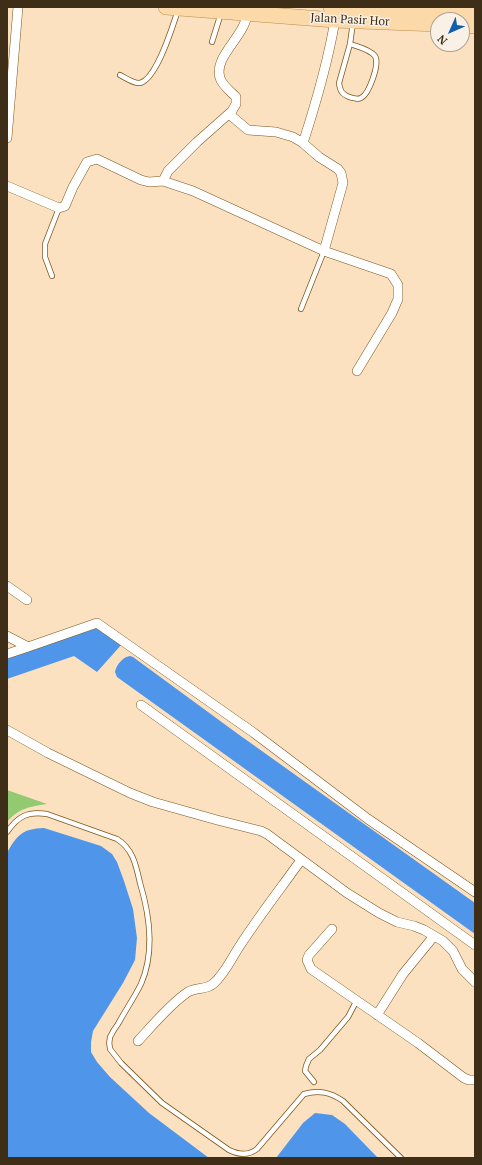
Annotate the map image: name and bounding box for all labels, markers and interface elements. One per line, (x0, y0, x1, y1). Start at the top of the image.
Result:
street label: Jalan Pasir Hor (310, 11, 390, 29)
north arrow (430, 12, 470, 52)
text: N (434, 32, 450, 48)

